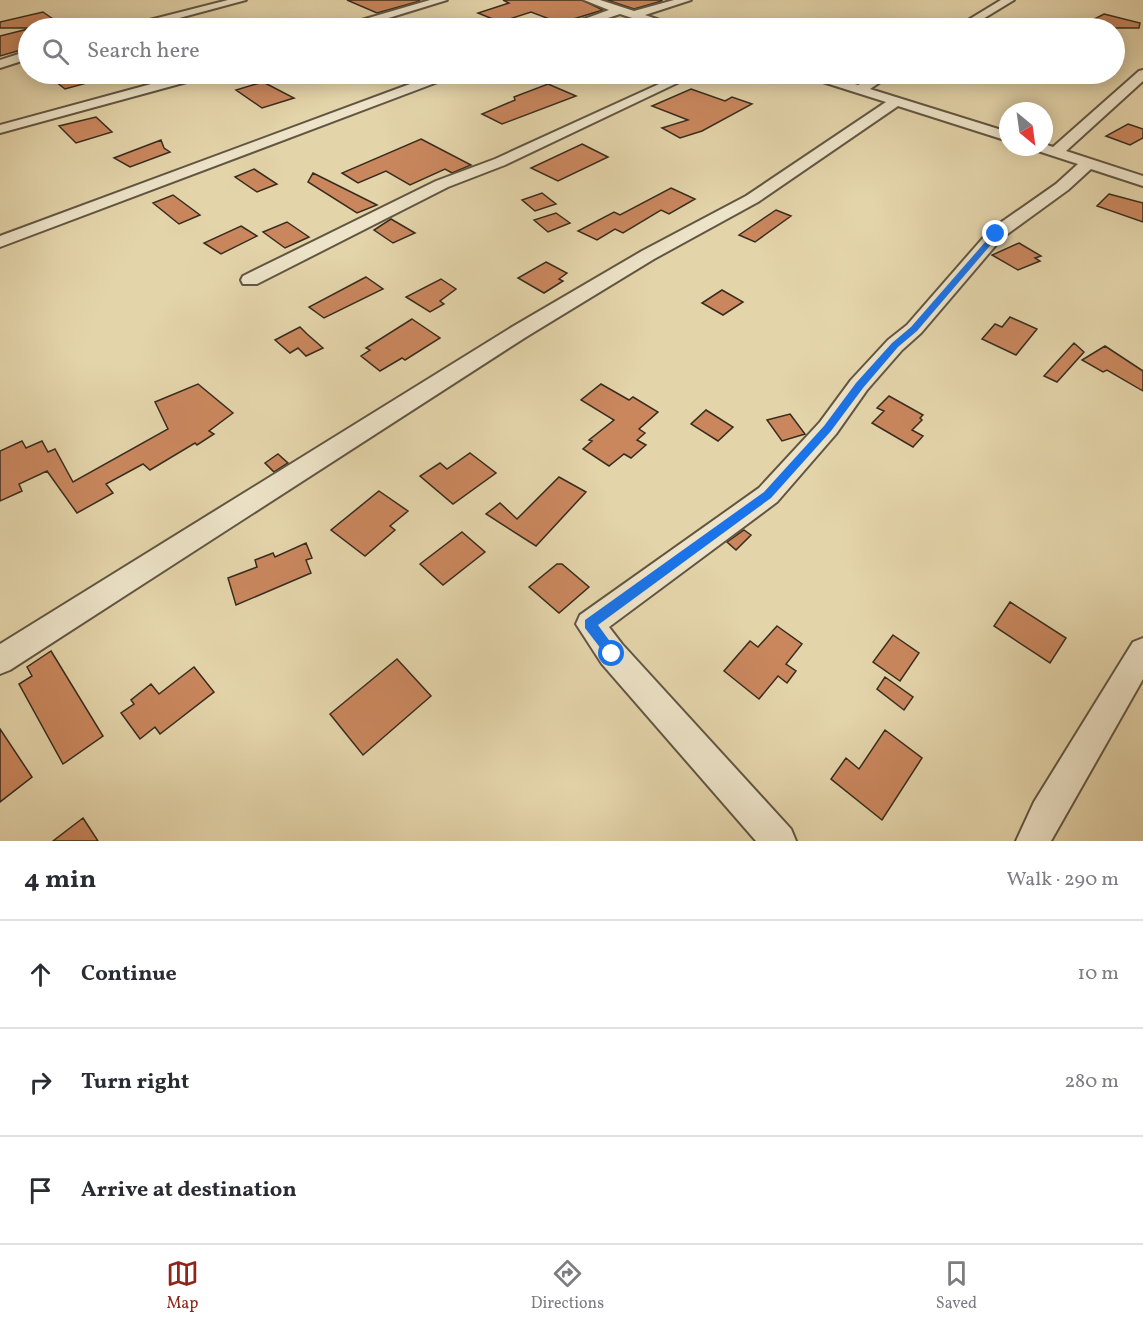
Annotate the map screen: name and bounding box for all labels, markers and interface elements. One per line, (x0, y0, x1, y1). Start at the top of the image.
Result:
search box (18, 18, 1125, 84)
icon: search (39, 35, 72, 68)
text: Search here (87, 36, 200, 67)
north arrow (999, 102, 1053, 156)
route end (982, 220, 1008, 246)
route start (598, 640, 624, 666)
text: 4 min (24, 862, 96, 898)
text: Walk · 290 m (1007, 866, 1119, 894)
icon: ahead (24, 958, 57, 991)
text: Continue (81, 959, 177, 990)
text: 10 m (1078, 960, 1119, 988)
icon: right (24, 1066, 57, 1099)
text: Turn right (81, 1067, 189, 1098)
text: 280 m (1064, 1068, 1119, 1096)
icon: arrive (24, 1174, 57, 1207)
text: Arrive at destination (81, 1175, 297, 1206)
tab: Map (166, 1257, 199, 1315)
tab: Directions (531, 1257, 604, 1315)
tab: Saved (936, 1257, 977, 1315)

